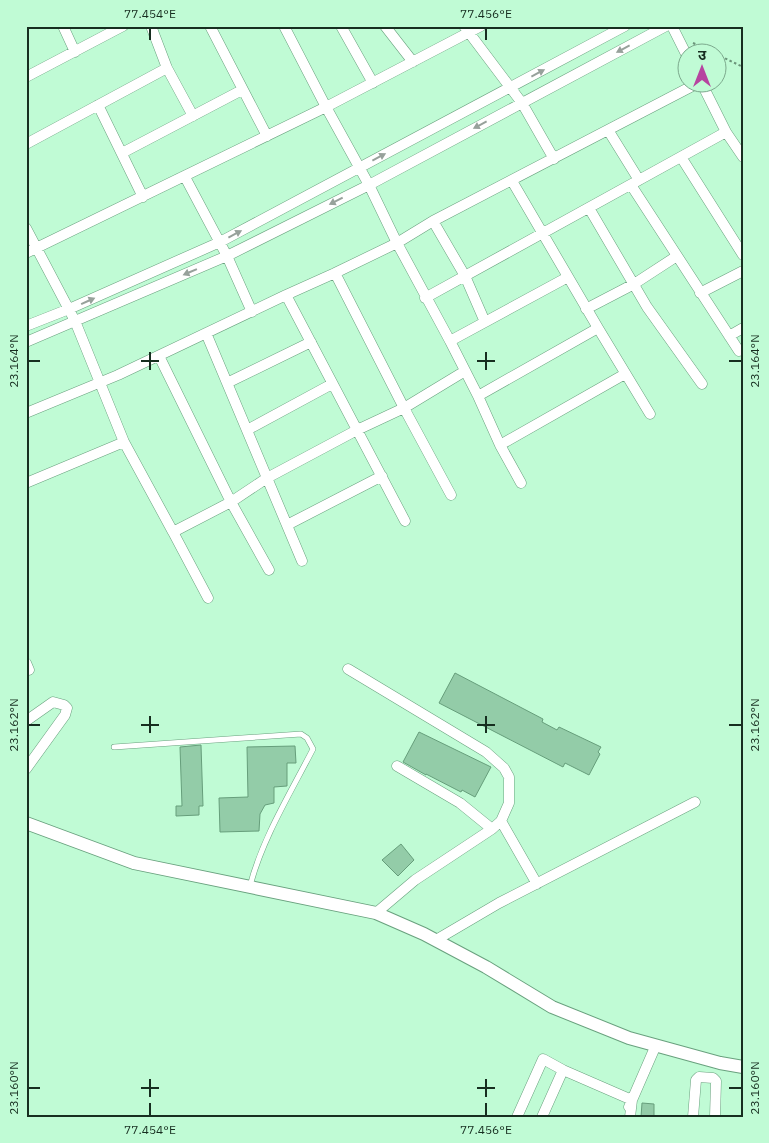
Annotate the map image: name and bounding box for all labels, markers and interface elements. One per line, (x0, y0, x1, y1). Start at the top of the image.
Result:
text: 77.454°E (124, 6, 176, 21)
text: 77.456°E (460, 6, 512, 21)
north arrow (676, 42, 726, 92)
one-way arrow (616, 45, 630, 53)
text: उ (698, 46, 707, 64)
one-way arrow (531, 68, 544, 77)
one-way arrow (473, 121, 486, 130)
one-way arrow (372, 153, 386, 162)
one-way arrow (329, 197, 343, 205)
one-way arrow (229, 229, 242, 238)
one-way arrow (182, 268, 197, 276)
one-way arrow (80, 296, 95, 305)
text: 23.164°N (6, 334, 21, 388)
text: 23.164°N (747, 334, 762, 388)
text: 23.162°N (6, 698, 21, 752)
text: 23.162°N (747, 698, 762, 752)
text: 23.160°N (6, 1061, 21, 1115)
text: 23.160°N (747, 1061, 762, 1115)
text: 77.454°E (124, 1122, 176, 1137)
text: 77.456°E (460, 1122, 512, 1137)

